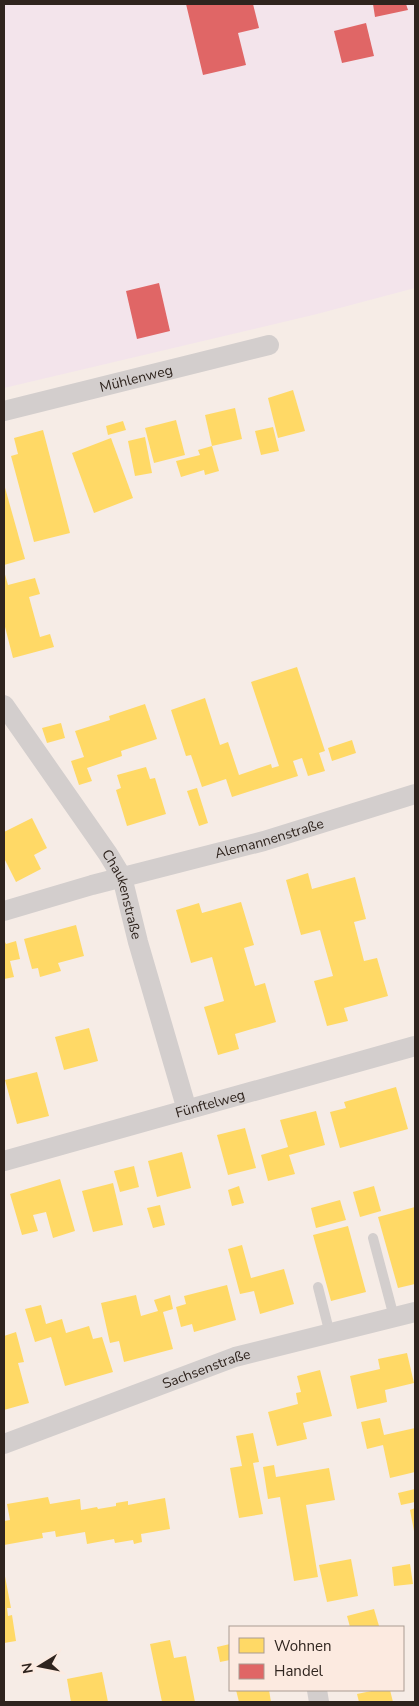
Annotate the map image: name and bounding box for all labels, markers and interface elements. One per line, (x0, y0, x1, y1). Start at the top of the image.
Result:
street label: Mühlenweg (98, 360, 175, 397)
street label: Alemannenstraße (213, 814, 326, 863)
street label: Chaukenstraße (97, 846, 146, 941)
street label: Fünftelweg (173, 1085, 247, 1123)
street label: Sachsenstraße (160, 1345, 252, 1394)
legend (229, 1626, 404, 1691)
text: Wohnen (274, 1636, 332, 1656)
north arrow (15, 1641, 65, 1691)
text: N (17, 1661, 38, 1675)
text: Handel (274, 1661, 324, 1681)

